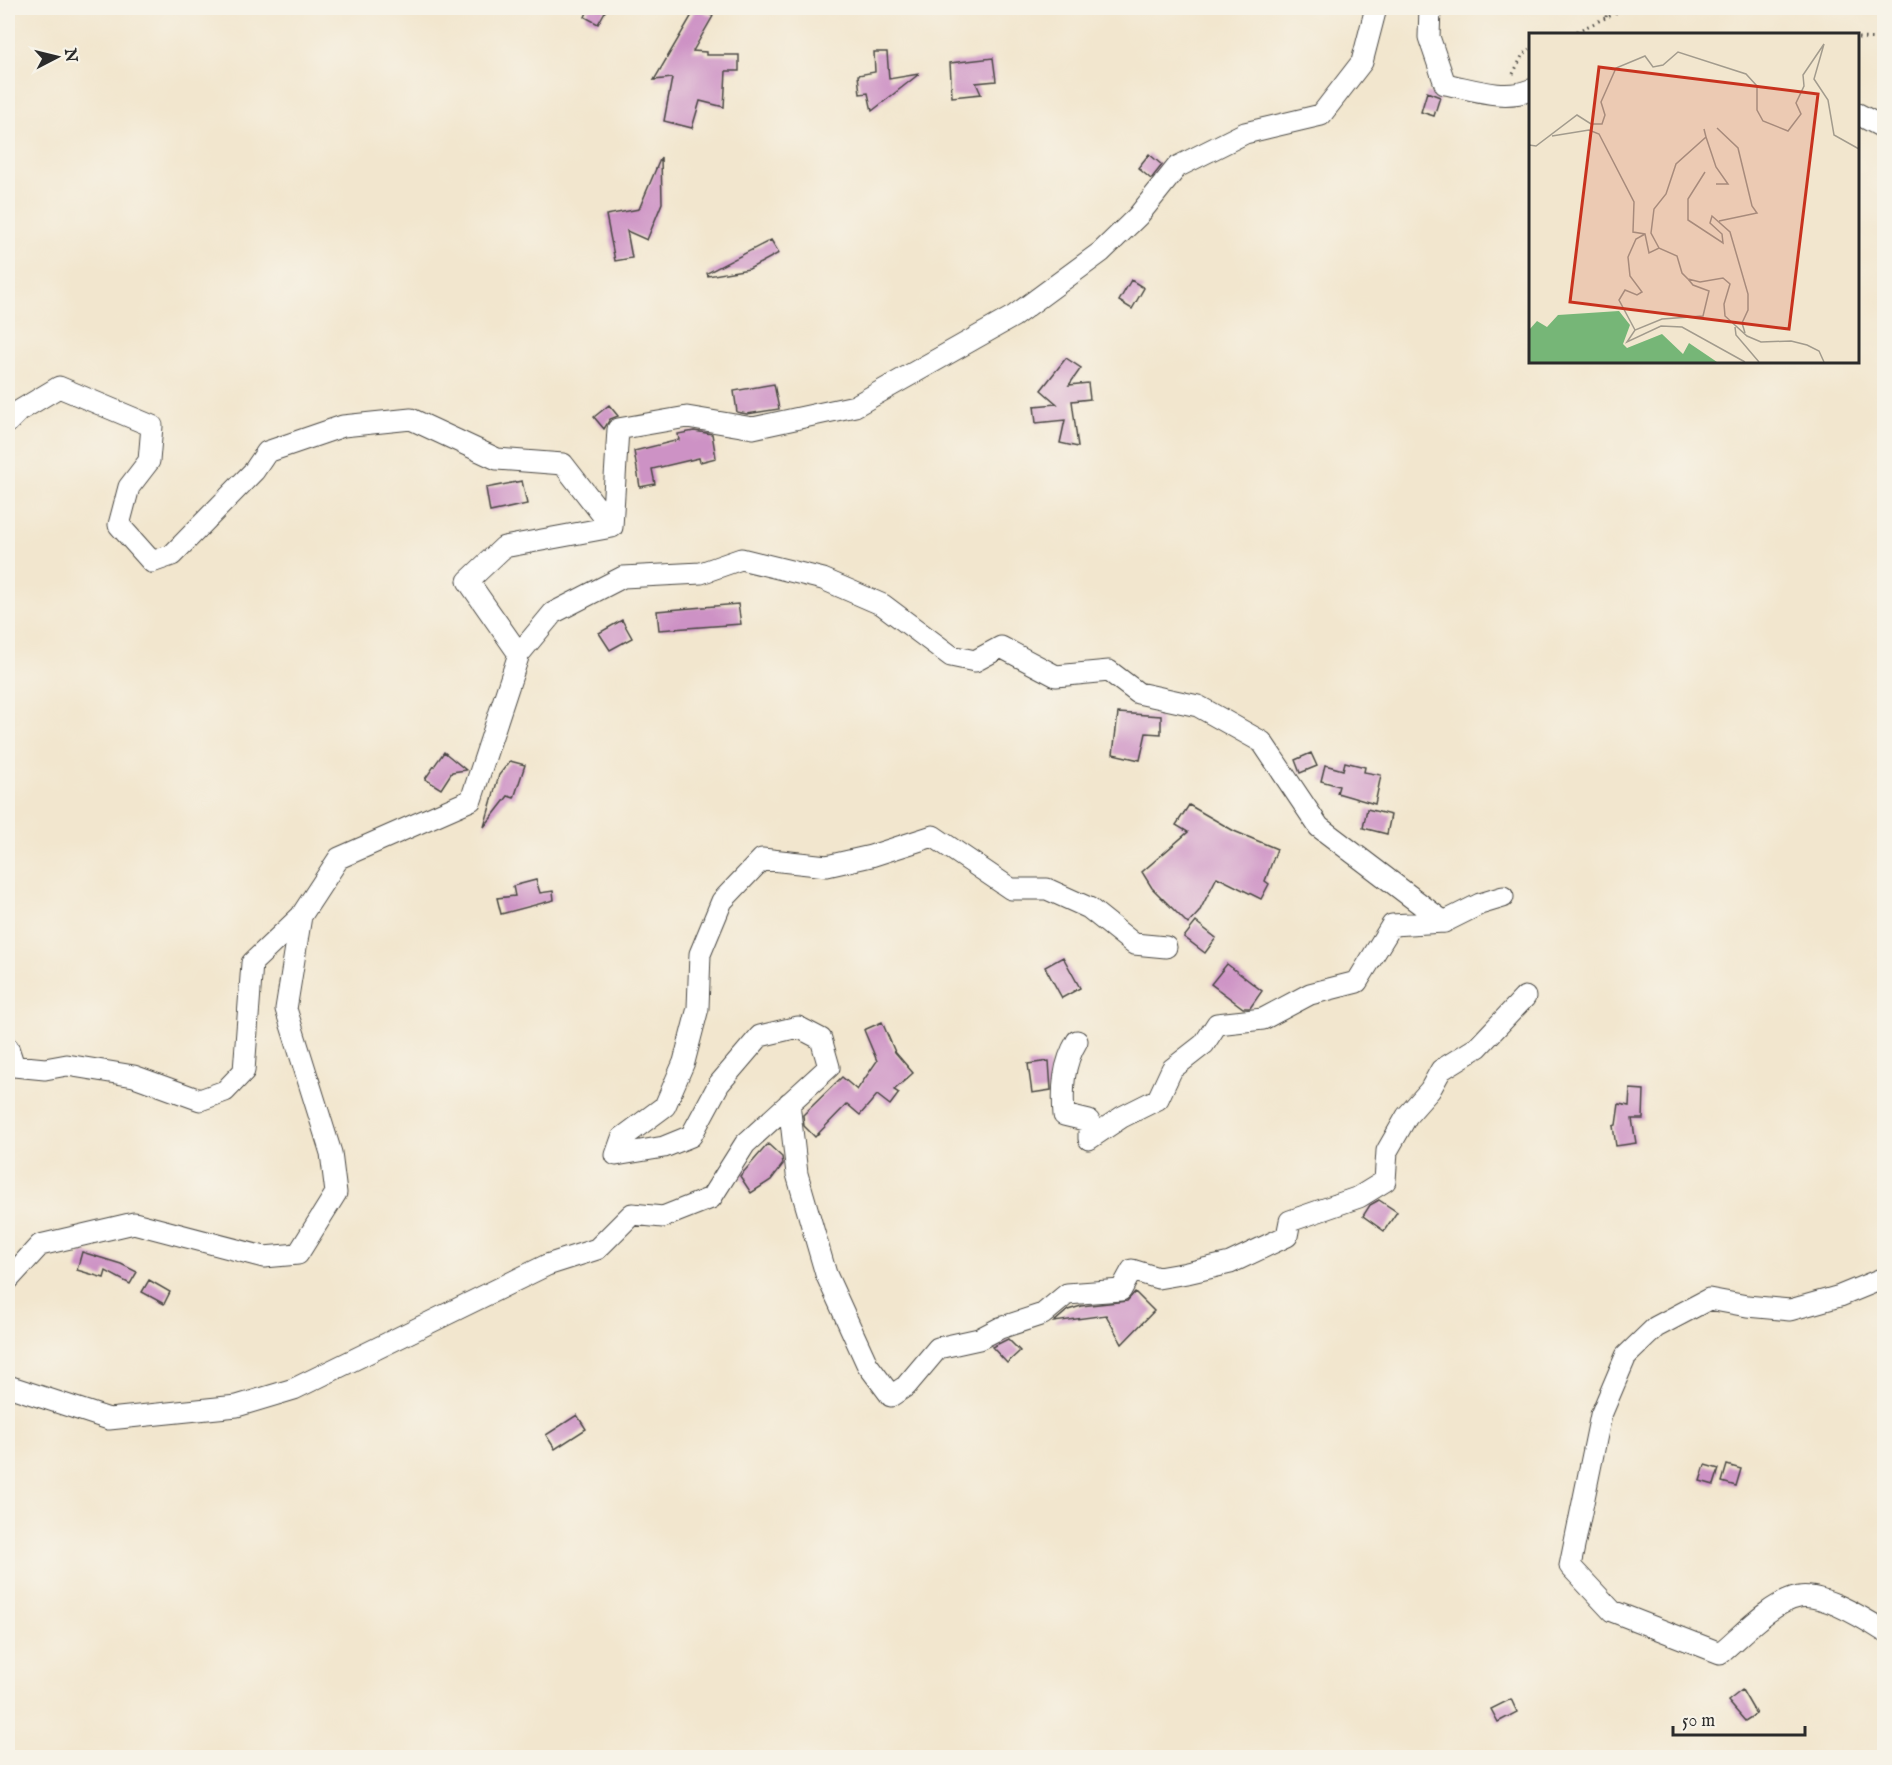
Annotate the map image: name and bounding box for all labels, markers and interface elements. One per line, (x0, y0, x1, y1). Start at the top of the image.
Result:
north arrow (27, 27, 87, 87)
inset map (1529, 33, 1859, 363)
text: N (59, 46, 81, 64)
scale bar (1673, 1699, 1805, 1737)
text: 50 m (1682, 1710, 1715, 1733)

